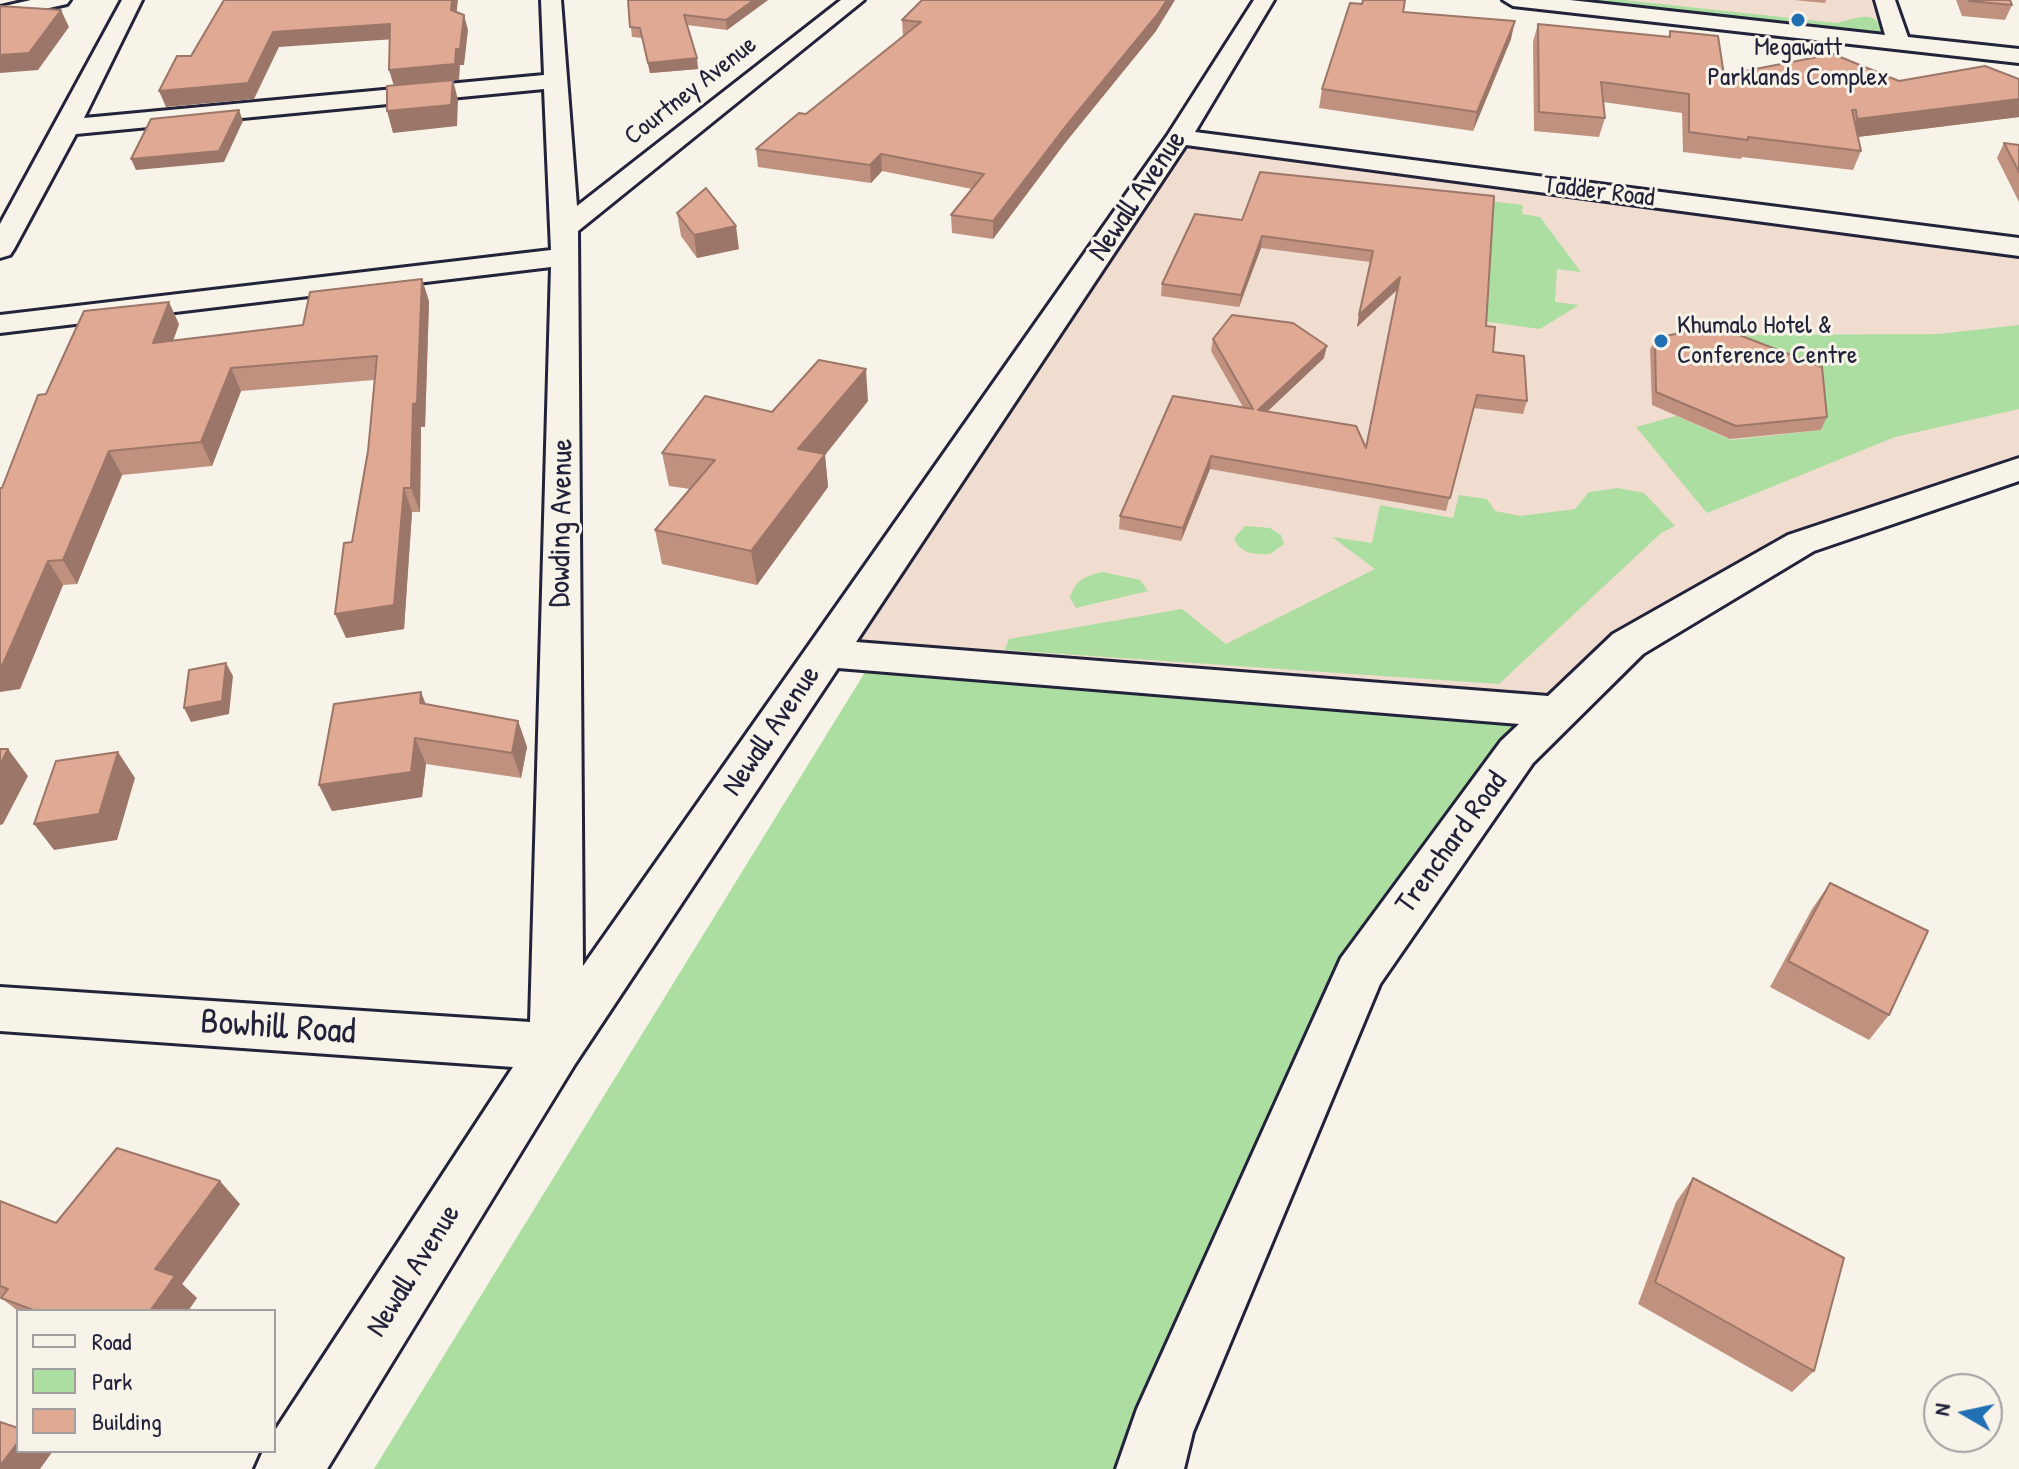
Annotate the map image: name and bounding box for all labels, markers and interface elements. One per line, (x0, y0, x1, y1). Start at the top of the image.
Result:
marker: Megawatt Parklands Complex (1789, 11, 1807, 29)
street label: Courtney Avenue (619, 30, 763, 152)
place label: Megawatt Parklands Complex (1708, 32, 1888, 94)
street label: Newall Avenue (1081, 124, 1195, 268)
street label: Tadder Road (1542, 170, 1656, 214)
place label: Khumalo Hotel & Conference Centre (1677, 310, 1857, 372)
marker: Khumalo Hotel & Conference Centre (1652, 332, 1670, 350)
street label: Dowding Avenue (543, 438, 581, 608)
street label: Newall Avenue (715, 659, 829, 803)
street label: Trenchard Road (1389, 765, 1515, 921)
street label: Bowhill Road (199, 1001, 357, 1055)
street label: Newall Avenue (359, 1198, 469, 1344)
legend (16, 1309, 276, 1453)
text: Road (92, 1325, 131, 1357)
text: Park (92, 1365, 132, 1397)
north arrow (1923, 1373, 2003, 1453)
text: N (1926, 1401, 1957, 1418)
text: Building (92, 1405, 162, 1437)

